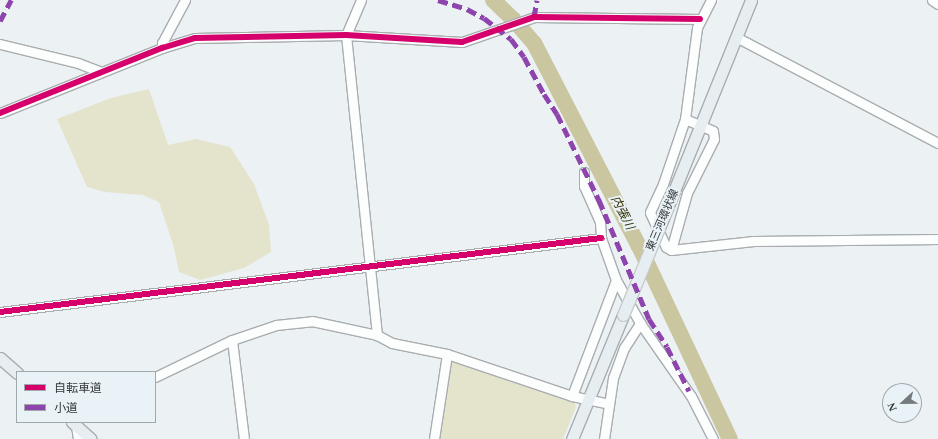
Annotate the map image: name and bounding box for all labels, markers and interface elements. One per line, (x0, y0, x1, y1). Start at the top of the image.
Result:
street label: 東三河環状線 (643, 187, 681, 253)
water label: 内張川 (607, 194, 637, 232)
legend (16, 371, 156, 423)
text: 自転車道 (54, 381, 102, 395)
north arrow (882, 383, 922, 423)
text: 小道 (54, 401, 78, 415)
text: N (885, 401, 899, 413)

